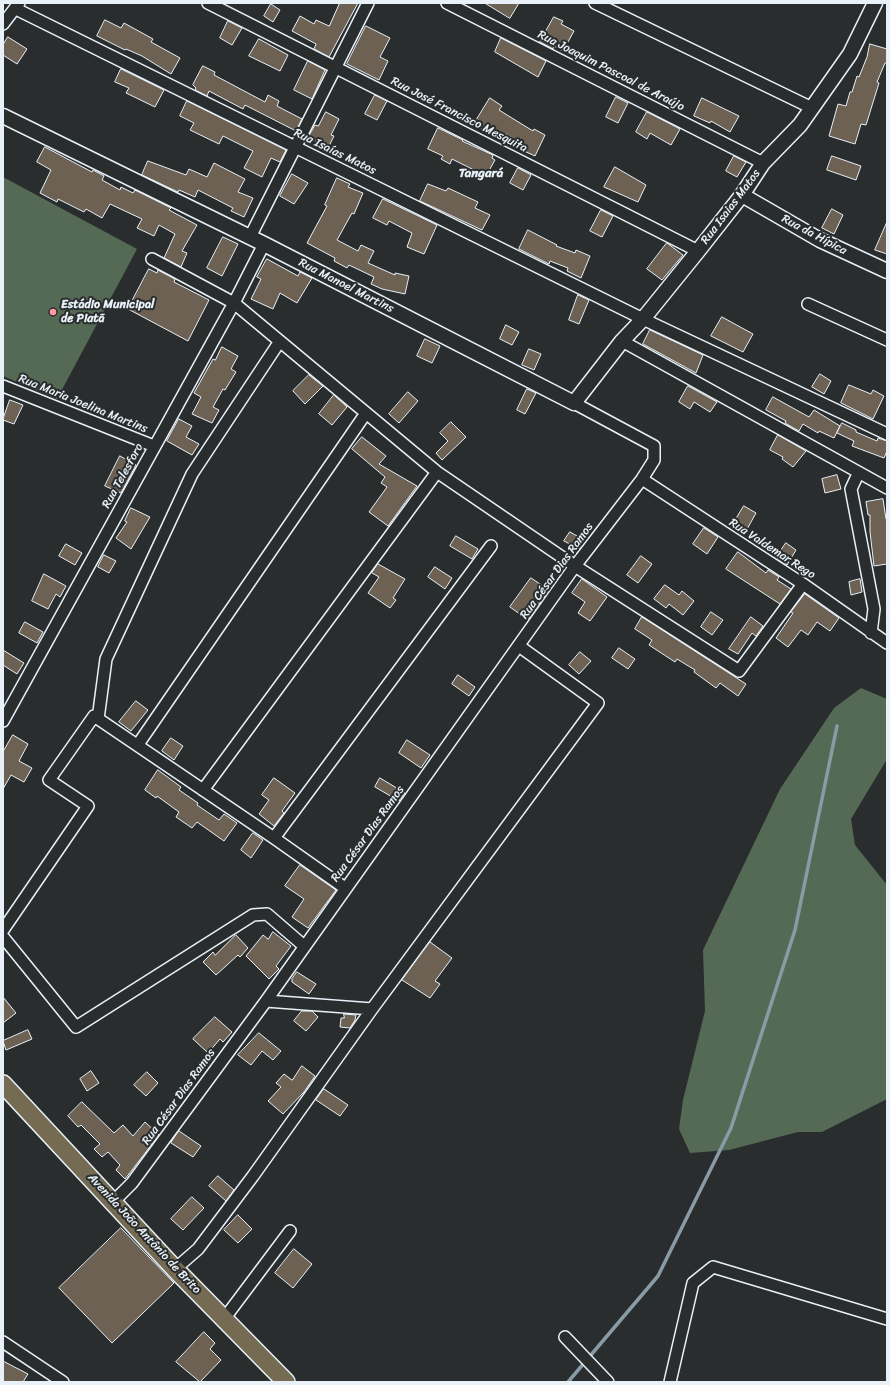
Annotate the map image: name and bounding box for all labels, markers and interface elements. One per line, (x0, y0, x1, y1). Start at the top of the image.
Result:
street label: Rua Joaquim Pascoal de Araújo (535, 28, 687, 114)
street label: Rua José Francisco Mesquita (388, 74, 530, 156)
street label: Rua Isaías Matos (291, 126, 379, 178)
district label: Tangará (459, 166, 503, 182)
street label: Rua Isaias Matos (698, 167, 764, 247)
street label: Rua da Hípica (779, 212, 849, 258)
street label: Rua Manoel Martins (296, 256, 396, 316)
place label: Estádio Municipal de Piatã (61, 298, 154, 326)
marker: Estádio Municipal de Piatã (48, 307, 58, 317)
street label: Rua Maria Joelina Martins (17, 372, 149, 436)
street label: Rua Telesforo (99, 441, 147, 511)
street label: Rua Valdemar Rego (726, 516, 818, 582)
street label: Rua César Dias Ramos (517, 520, 597, 622)
street label: Rua César Dias Ramos (328, 783, 408, 885)
street label: Rua César Dias Ramos (139, 1046, 219, 1148)
street label: Avenida João Antônio de Brito (84, 1171, 204, 1297)

